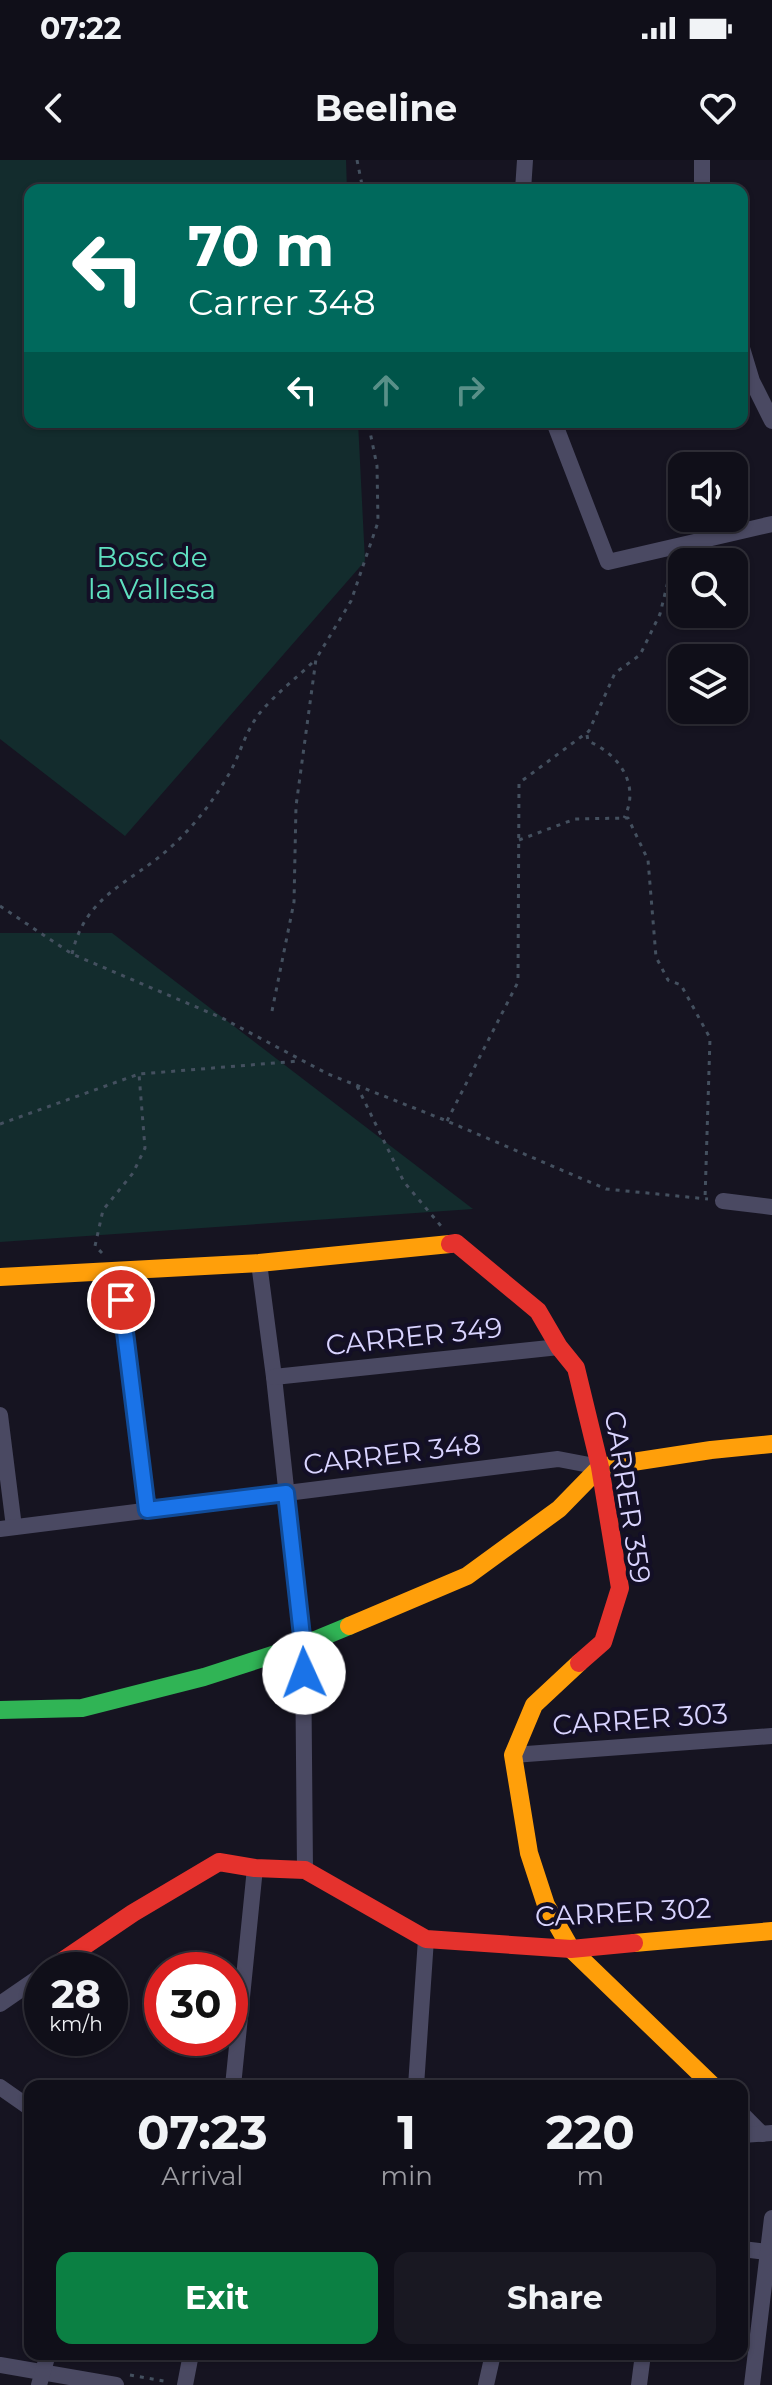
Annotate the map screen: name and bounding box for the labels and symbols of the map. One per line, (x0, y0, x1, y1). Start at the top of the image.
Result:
park label: Bosc de la Vallesa (88, 540, 216, 606)
pin (87, 1266, 155, 1334)
street label: CARRER 349 (324, 1310, 504, 1362)
street label: CARRER 359 (598, 1408, 658, 1586)
street label: CARRER 348 (301, 1426, 483, 1482)
position arrow (262, 1631, 346, 1715)
street label: CARRER 303 (551, 1696, 729, 1742)
street label: CARRER 302 (534, 1890, 712, 1934)
speed limit sign: 30 (144, 1952, 248, 2056)

